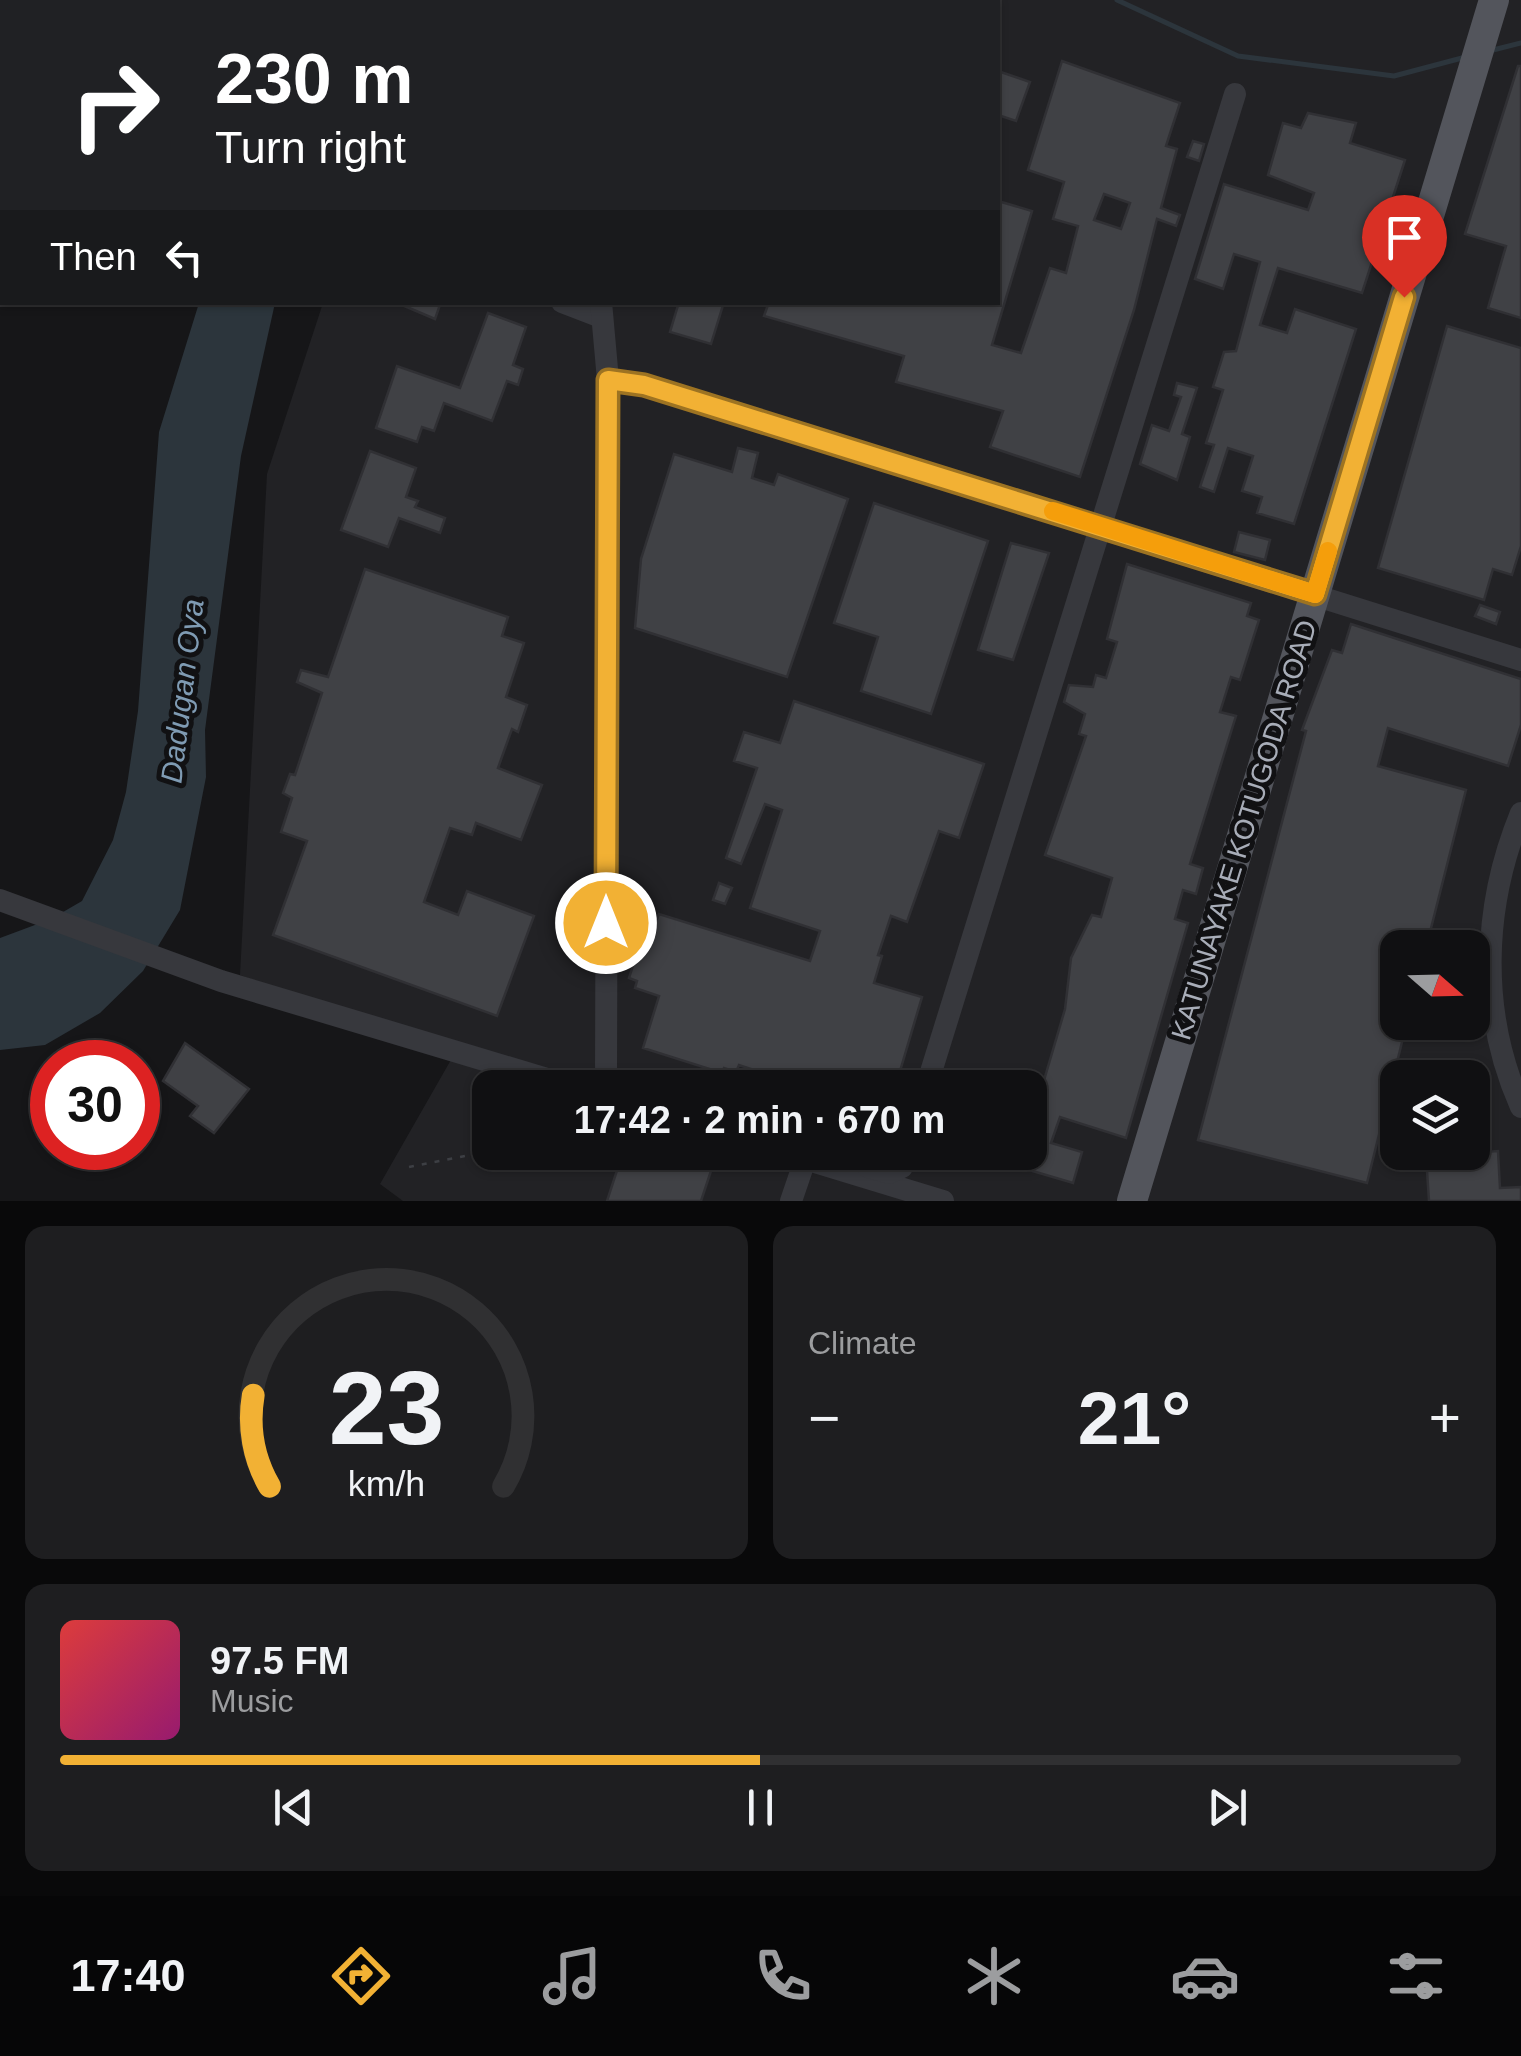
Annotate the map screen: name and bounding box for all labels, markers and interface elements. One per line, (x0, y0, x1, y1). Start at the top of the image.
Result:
icon: right (50, 40, 180, 170)
text: 230 m (215, 40, 413, 118)
text: Turn right (215, 122, 406, 173)
pin (1362, 195, 1447, 298)
icon: arrive (1377, 210, 1432, 265)
icon: left (157, 230, 212, 285)
text: Then (50, 236, 137, 278)
water label: Dadugan Oya (154, 597, 210, 785)
street label: KATUNAYAKE KOTUGODA ROAD (1165, 616, 1323, 1044)
position arrow (554, 871, 658, 975)
north arrow (1380, 930, 1490, 1040)
map controls (1380, 930, 1490, 1170)
speed limit sign: 30 (30, 1040, 160, 1170)
button: layers (1380, 1060, 1490, 1170)
text: 17:42 · 2 min · 670 m (574, 1099, 945, 1141)
text: Climate (808, 1325, 916, 1361)
text: 23 (329, 1350, 444, 1466)
text: 21° (1078, 1376, 1191, 1460)
text: − (808, 1387, 840, 1449)
text: + (1429, 1387, 1461, 1449)
text: km/h (348, 1464, 425, 1504)
text: 97.5 FM (210, 1640, 349, 1682)
text: Music (210, 1683, 294, 1719)
icon: previous (266, 1780, 321, 1835)
icon: pause (733, 1780, 788, 1835)
icon: next (1200, 1780, 1255, 1835)
icon: directions (326, 1941, 396, 2011)
icon: music (537, 1941, 607, 2011)
icon: phone (748, 1941, 818, 2011)
icon: climate (959, 1941, 1029, 2011)
icon: car (1170, 1941, 1240, 2011)
icon: filters (1381, 1941, 1451, 2011)
text: 17:40 (70, 1950, 186, 2001)

